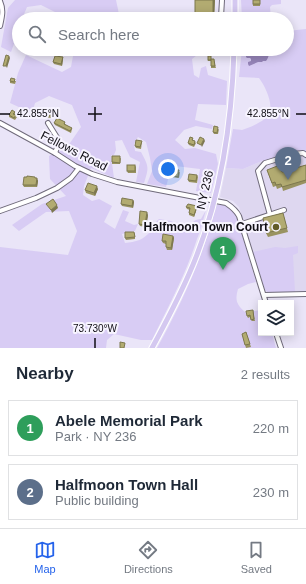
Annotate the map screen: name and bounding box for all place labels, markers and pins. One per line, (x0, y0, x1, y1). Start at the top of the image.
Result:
pin: 2 (275, 147, 301, 180)
place label: Halfmoon Town Court (144, 220, 268, 234)
marker: Halfmoon Town Court (271, 222, 281, 232)
pin: 1 (210, 237, 236, 270)

